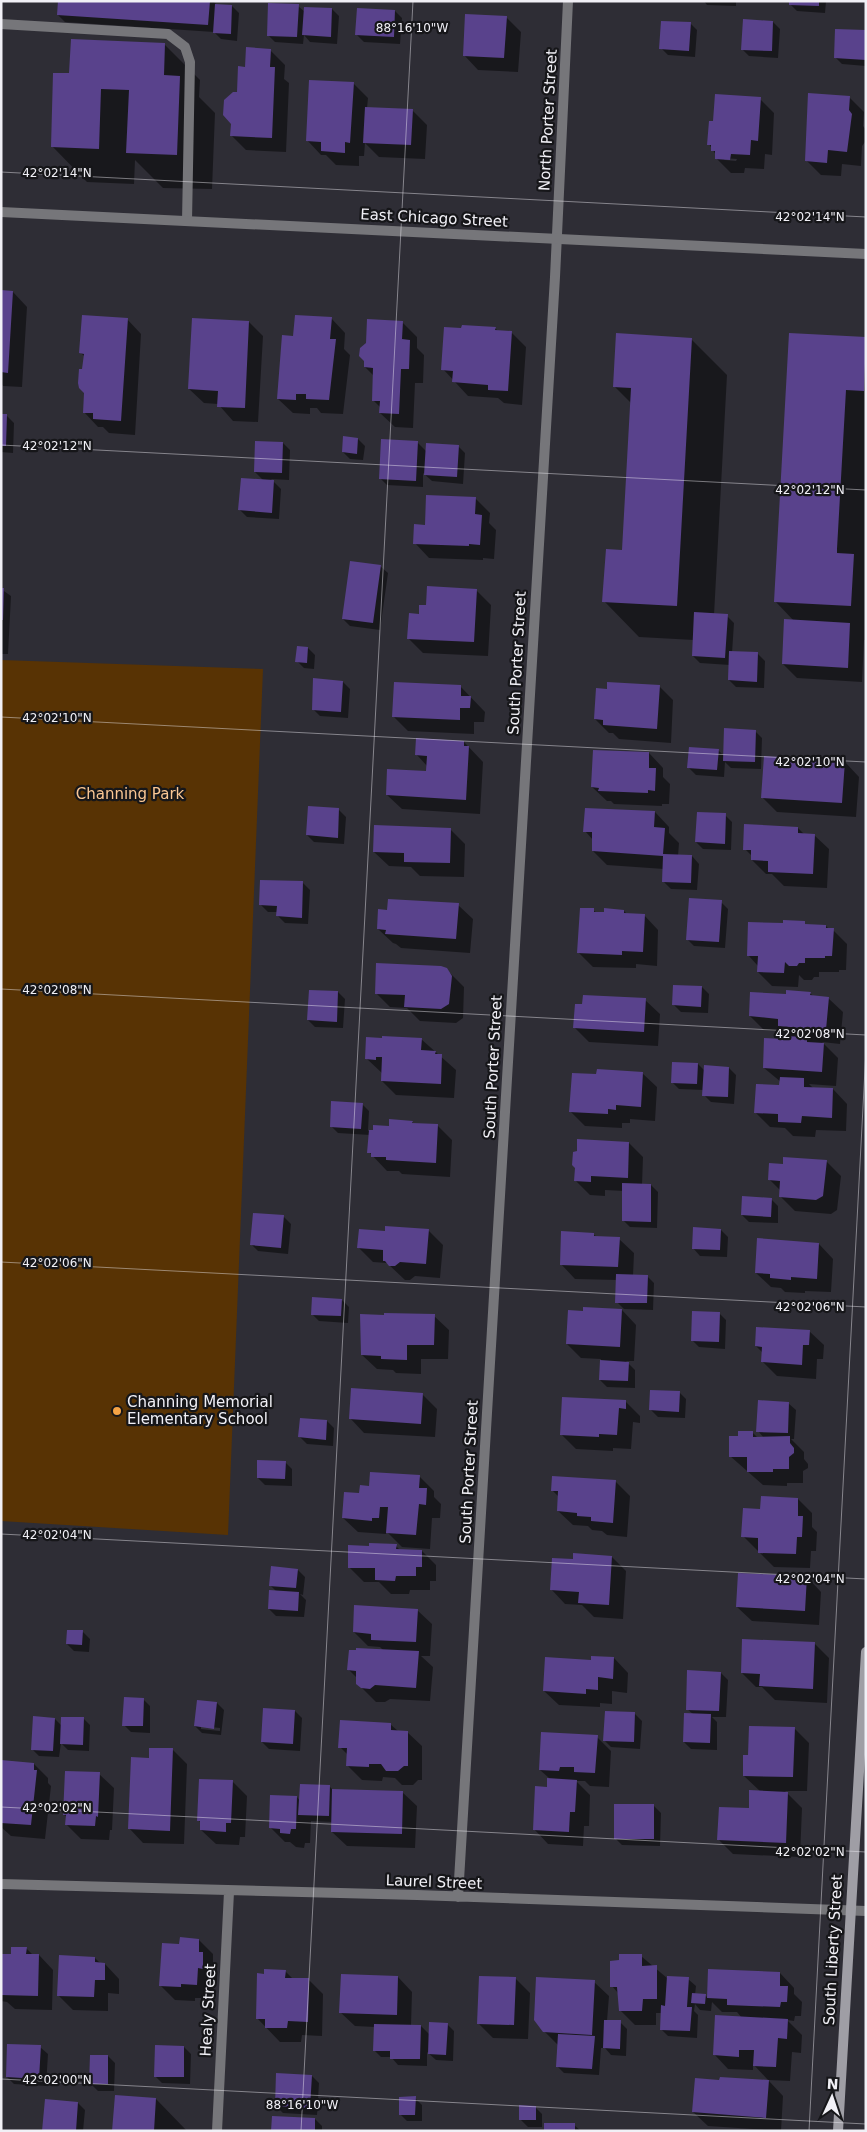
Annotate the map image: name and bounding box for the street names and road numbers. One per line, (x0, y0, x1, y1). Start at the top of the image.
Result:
street label: North Porter Street (535, 48, 561, 191)
street label: East Chicago Street (360, 205, 508, 231)
street label: South Porter Street (504, 591, 530, 735)
street label: South Porter Street (480, 995, 506, 1139)
street label: South Porter Street (456, 1400, 482, 1544)
street label: Laurel Street (385, 1871, 483, 1893)
street label: South Liberty Street (820, 1874, 846, 2026)
street label: Healy Street (197, 1963, 219, 2057)

